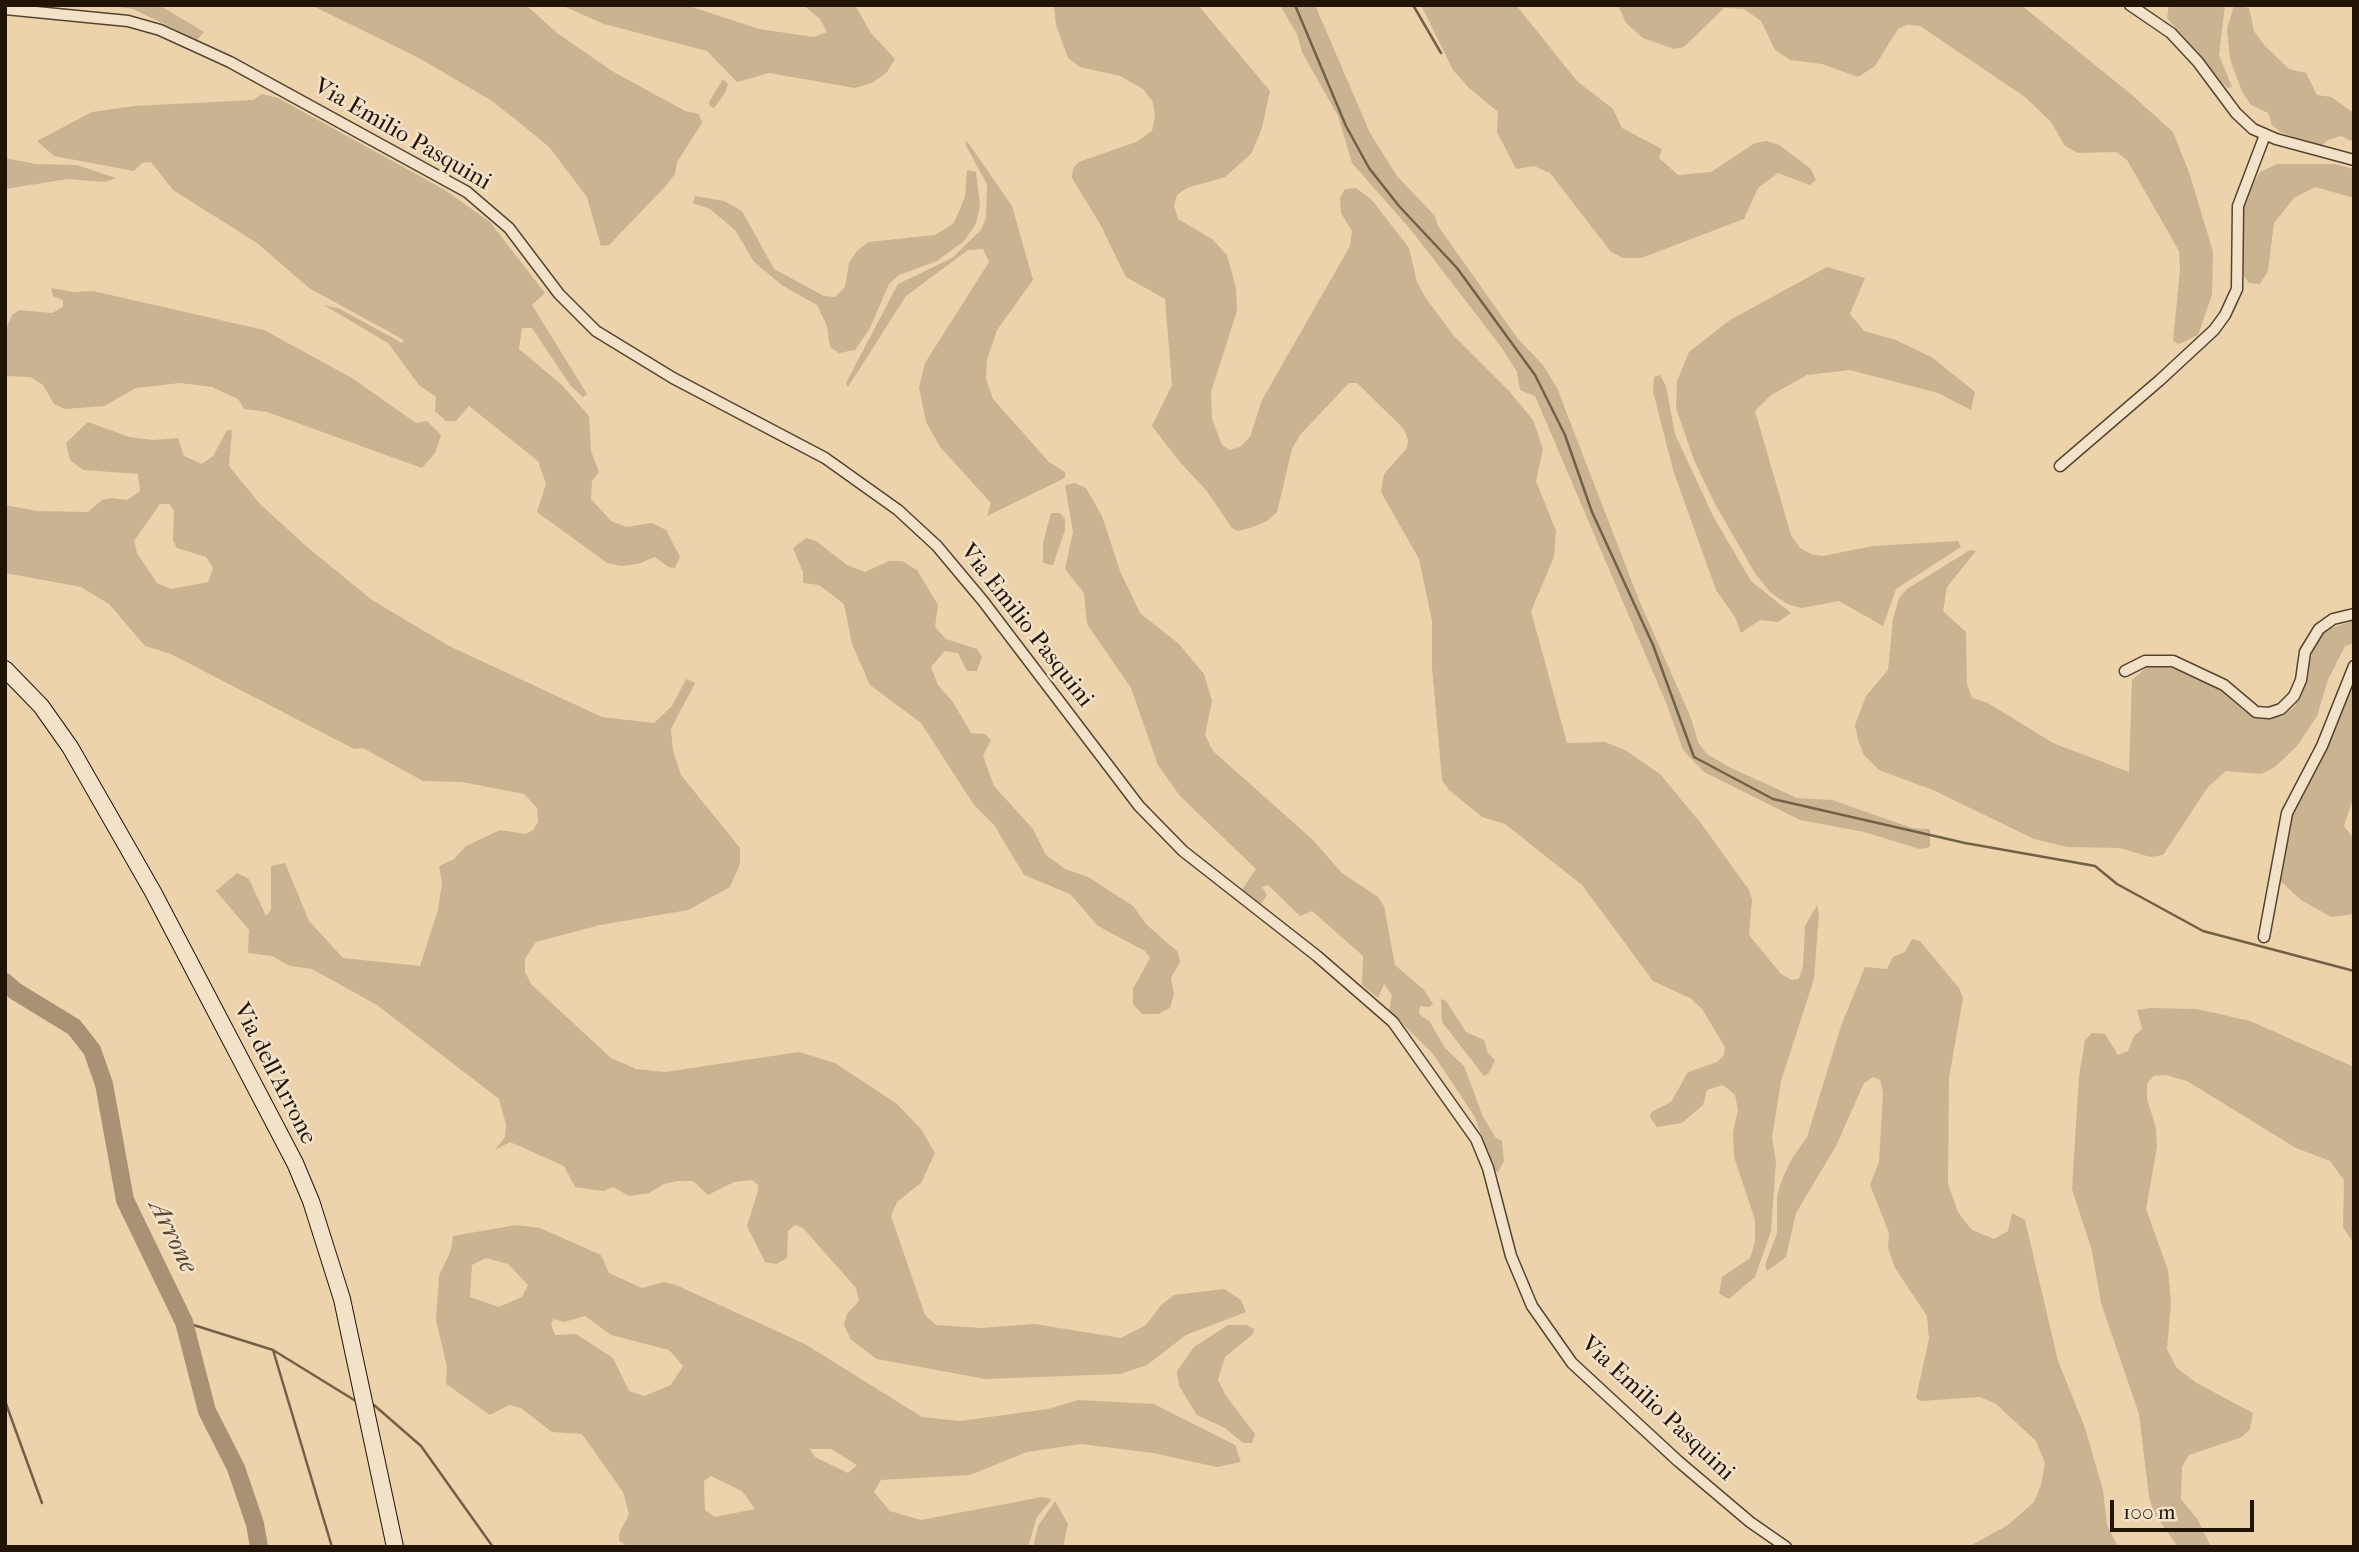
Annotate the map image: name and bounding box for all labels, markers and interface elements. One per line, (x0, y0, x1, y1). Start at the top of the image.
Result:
street label: Via Emilio Pasquini (308, 73, 496, 197)
street label: Via Emilio Pasquini (953, 538, 1099, 714)
street label: Via dell'Arrone (226, 999, 322, 1149)
water label: Arrone (141, 1195, 203, 1279)
street label: Via Emilio Pasquini (1574, 1330, 1740, 1488)
scale bar (2114, 1486, 2258, 1530)
text: 100 m (2123, 1500, 2176, 1524)

